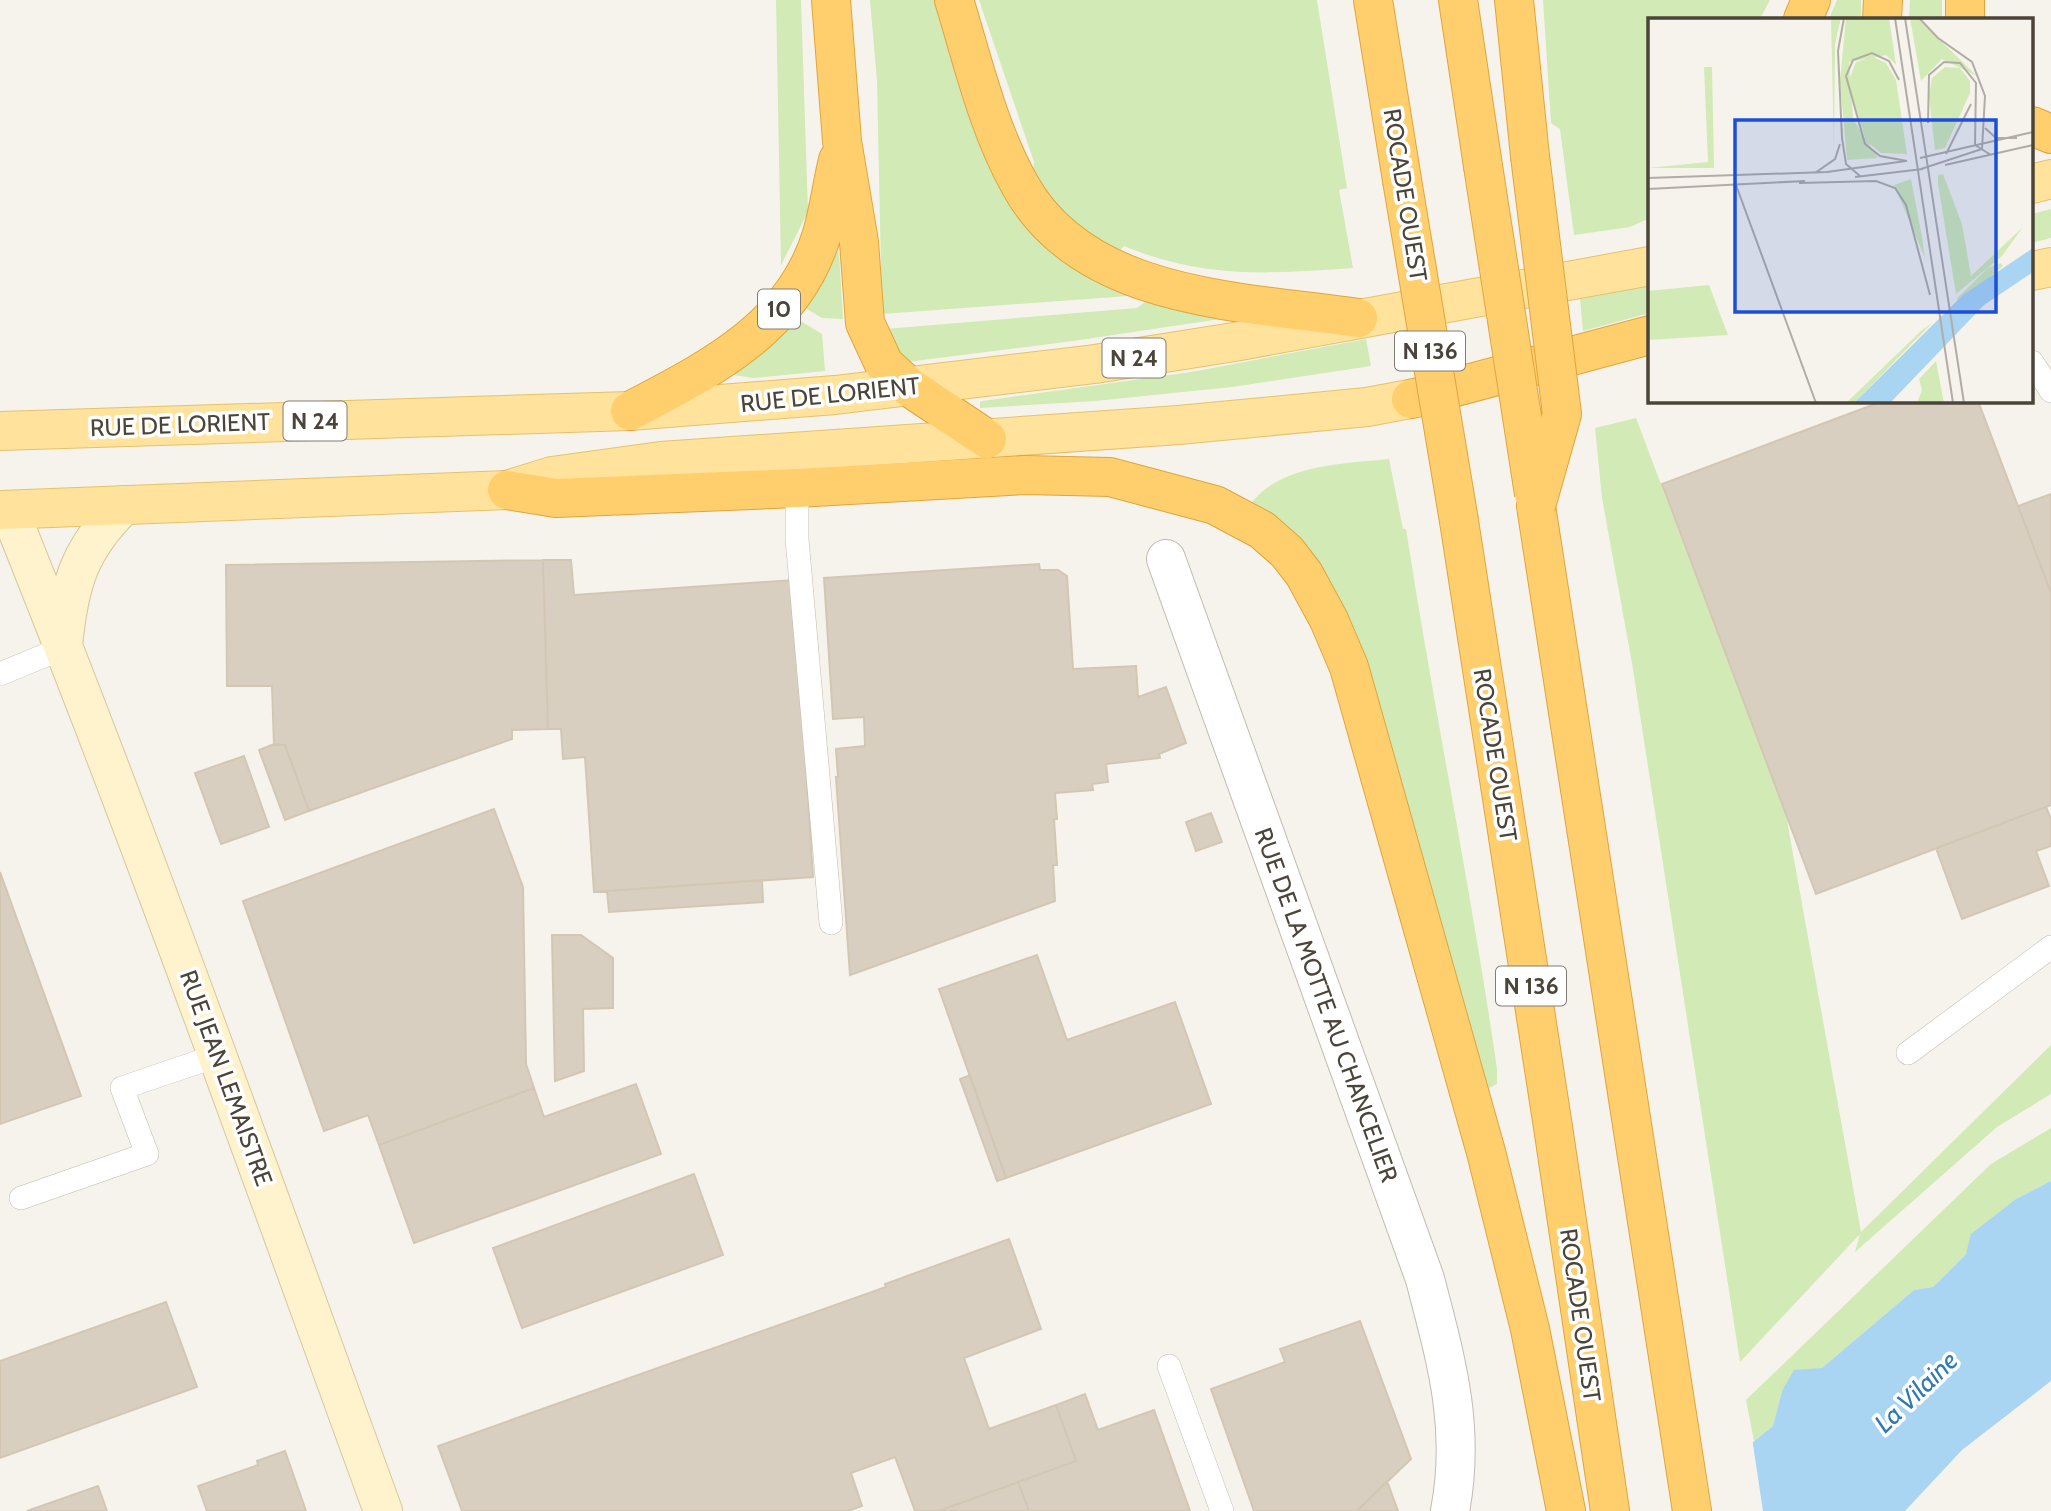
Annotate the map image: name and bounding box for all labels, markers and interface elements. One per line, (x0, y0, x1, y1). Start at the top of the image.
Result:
inset map (1648, 18, 2034, 402)
street label: ROCADE OUEST (1378, 106, 1434, 284)
road number: 10 (758, 290, 800, 328)
road number: N 136 (1395, 332, 1465, 370)
road number: N 24 (1102, 338, 1166, 378)
street label: RUE DE LORIENT (739, 371, 921, 418)
road number: N 24 (284, 402, 346, 440)
street label: RUE DE LORIENT (89, 407, 271, 442)
street label: ROCADE OUEST (1468, 666, 1524, 844)
street label: RUE DE LA MOTTE AU CHANCELIER (1249, 824, 1404, 1186)
street label: RUE JEAN LEMAISTRE (174, 966, 279, 1190)
road number: N 136 (1496, 967, 1566, 1006)
street label: ROCADE OUEST (1554, 1226, 1607, 1404)
water label: La Vilaine (1868, 1345, 1964, 1439)

